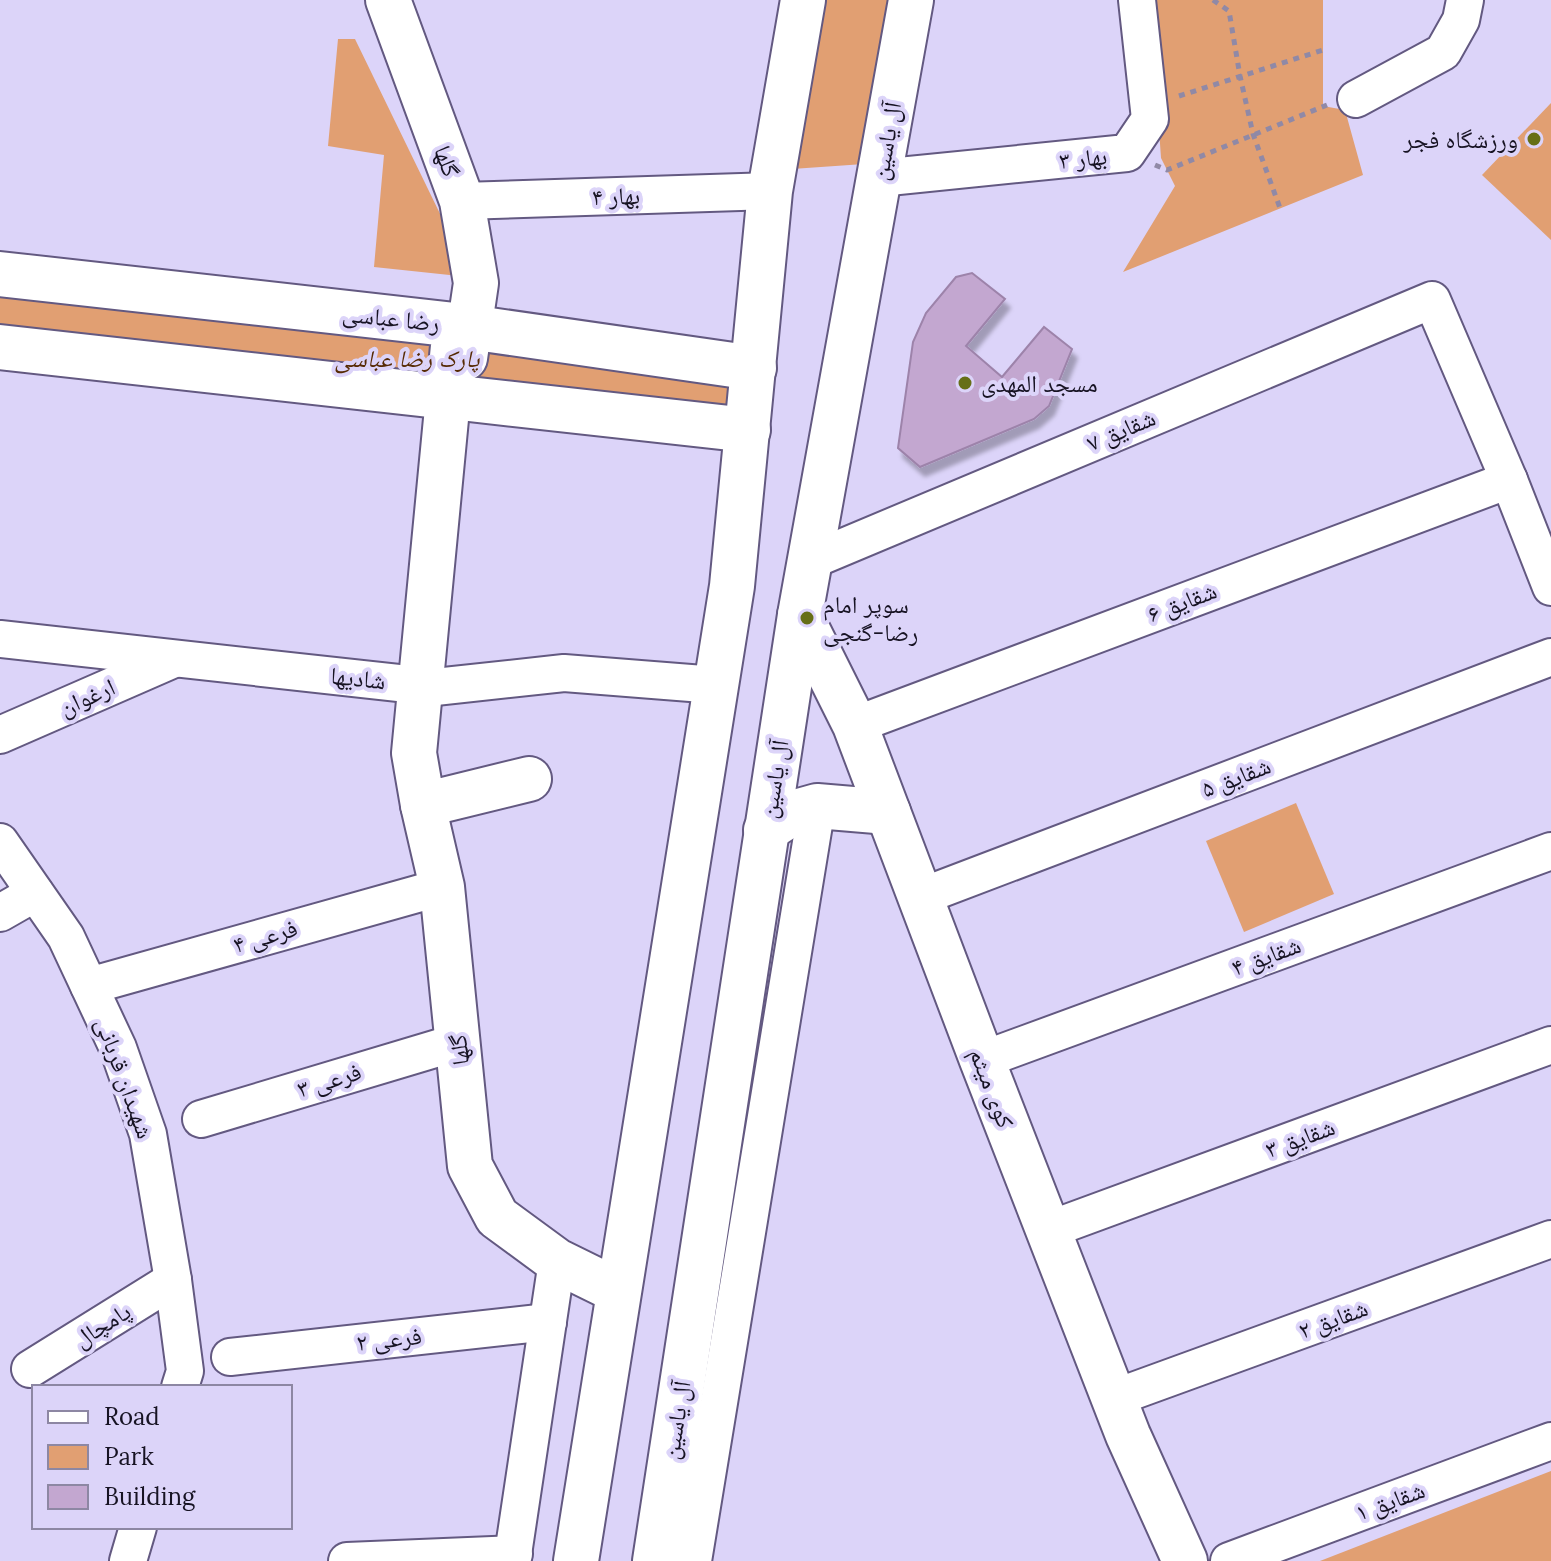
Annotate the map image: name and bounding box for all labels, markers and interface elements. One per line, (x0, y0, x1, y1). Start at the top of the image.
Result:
street label: آل یاسین (864, 98, 908, 183)
place label: ورزشگاه فجر (1402, 124, 1518, 155)
marker: ورزشگاه فجر (1525, 130, 1543, 148)
street label: بهار ۳ (1057, 140, 1109, 176)
street label: گلها (427, 141, 467, 181)
street label: بهار ۴ (591, 180, 641, 212)
street label: رضا عباسی (341, 297, 441, 339)
park label: پارک رضا عباسی (334, 343, 480, 374)
place label: مسجد المهدی (981, 368, 1098, 399)
marker: مسجد المهدی (956, 374, 974, 392)
street label: شقایق ۷ (1082, 402, 1160, 458)
street label: شقایق ۶ (1143, 575, 1221, 629)
place label: سوپر امام رضا-گنجی (823, 589, 918, 648)
marker: سوپر امام رضا-گنجی (798, 609, 816, 627)
street label: شادیها (329, 660, 387, 696)
street label: ارغوان (54, 671, 120, 723)
street label: آل یاسین (753, 737, 796, 820)
street label: شقایق ۵ (1197, 750, 1275, 804)
street label: فرعی ۴ (229, 912, 301, 960)
street label: شقایق ۴ (1227, 929, 1305, 983)
street label: شهیدان قربانی (89, 1013, 161, 1143)
street label: گلها (442, 1033, 476, 1067)
street label: کوی میثم (962, 1044, 1021, 1133)
street label: فرعی ۳ (293, 1056, 365, 1104)
street label: شقایق ۳ (1261, 1111, 1339, 1165)
street label: شقایق ۲ (1294, 1292, 1372, 1346)
street label: پامچال (68, 1296, 136, 1354)
street label: فرعی ۲ (355, 1320, 423, 1358)
street label: آل یاسین (655, 1378, 698, 1461)
legend (32, 1385, 292, 1529)
text: Road (104, 1401, 160, 1432)
text: Park (104, 1441, 154, 1472)
street label: شقایق ۱ (1351, 1474, 1429, 1528)
text: Building (104, 1481, 196, 1512)

